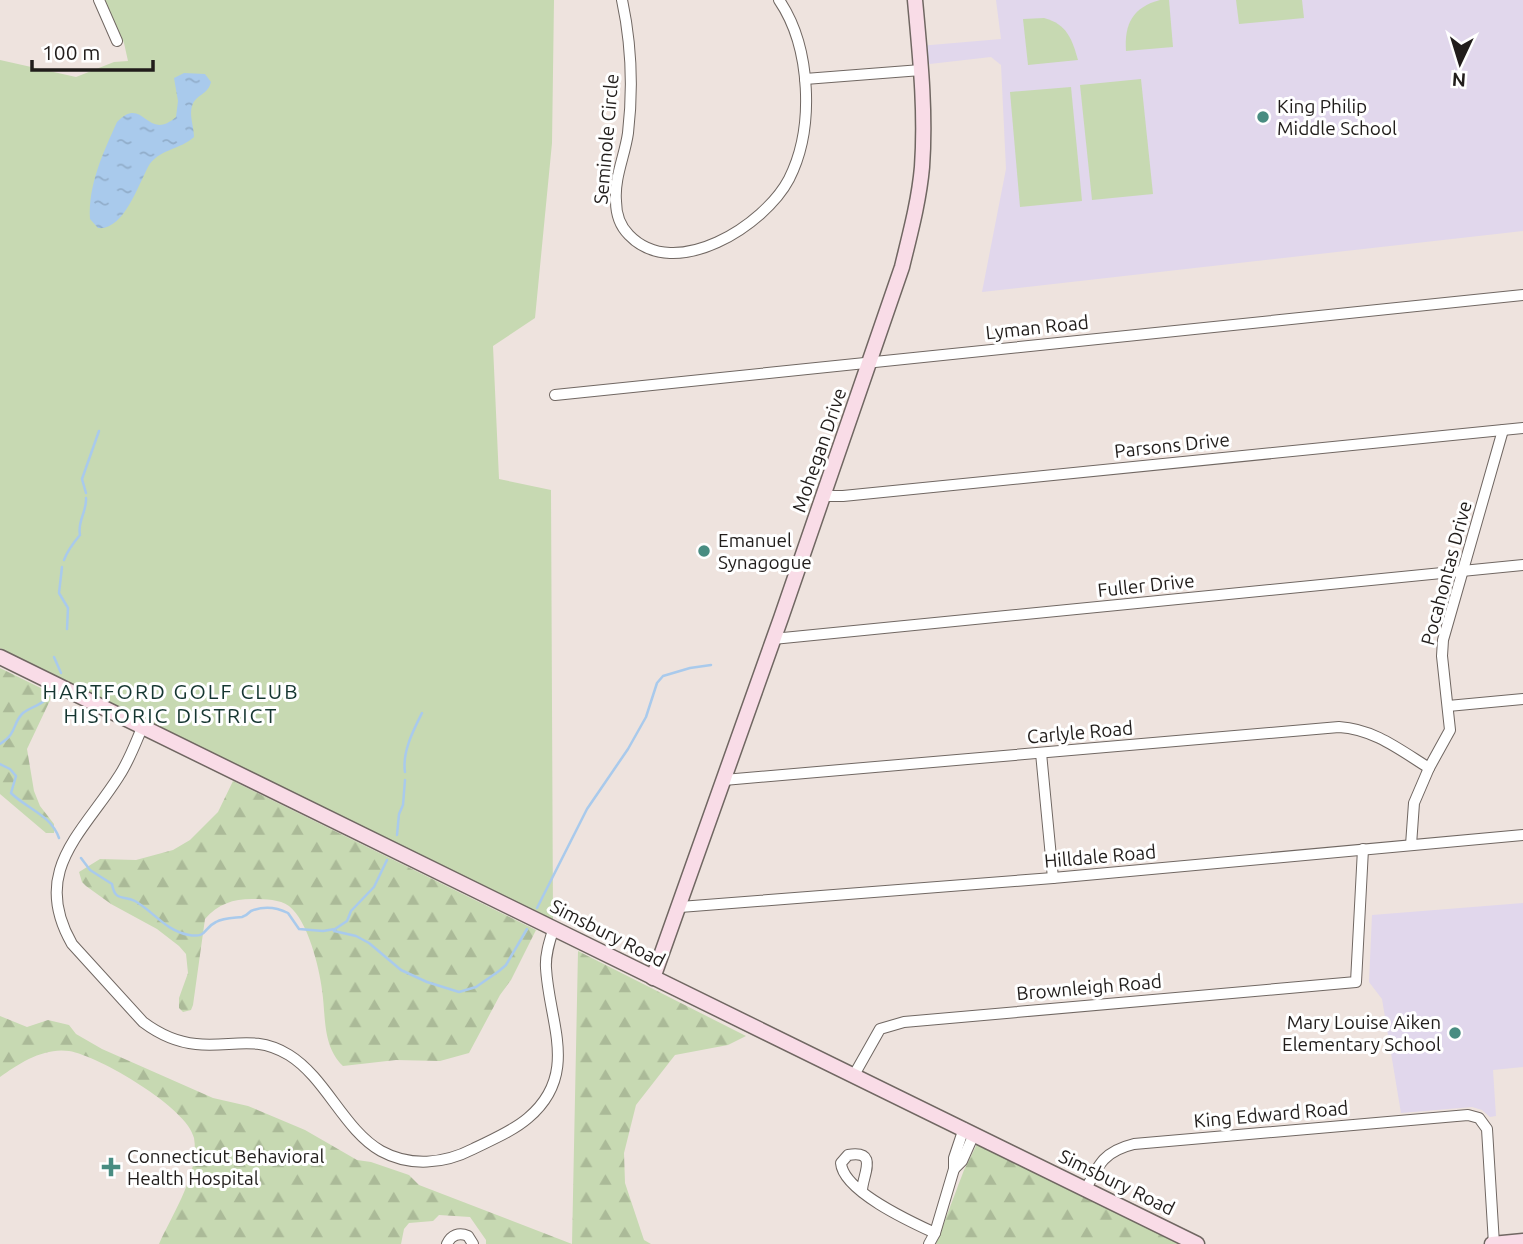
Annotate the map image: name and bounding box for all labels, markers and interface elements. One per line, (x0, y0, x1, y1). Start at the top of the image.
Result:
scale bar (32, 28, 152, 72)
north arrow (1425, 28, 1495, 98)
text: 100 m (42, 40, 100, 64)
text: N (1451, 68, 1467, 91)
street label: Seminole Circle (589, 73, 623, 205)
place label: King Philip Middle School (1277, 95, 1397, 139)
marker: King Philip Middle School (1255, 109, 1271, 125)
street label: Lyman Road (984, 311, 1090, 343)
street label: Mohegan Drive (787, 385, 851, 515)
street label: Parsons Drive (1113, 428, 1231, 462)
street label: Pocahontas Drive (1416, 499, 1476, 647)
place label: Emanuel Synagogue (718, 529, 812, 573)
marker: Emanuel Synagogue (696, 543, 712, 559)
street label: Fuller Drive (1096, 569, 1196, 601)
district label: HARTFORD GOLF CLUB HISTORIC DISTRICT (43, 679, 299, 727)
street label: Carlyle Road (1026, 716, 1134, 748)
street label: Hilldale Road (1043, 840, 1157, 872)
street label: Simsbury Road (547, 895, 669, 971)
street label: Brownleigh Road (1015, 970, 1163, 1004)
place label: Mary Louise Aiken Elementary School (1282, 1011, 1441, 1055)
marker: Mary Louise Aiken Elementary School (1447, 1025, 1463, 1041)
street label: King Edward Road (1193, 1096, 1349, 1132)
street label: Simsbury Road (1056, 1144, 1178, 1220)
place label: Connecticut Behavioral Health Hospital (127, 1145, 324, 1189)
marker: Connecticut Behavioral Health Hospital (101, 1157, 121, 1177)

